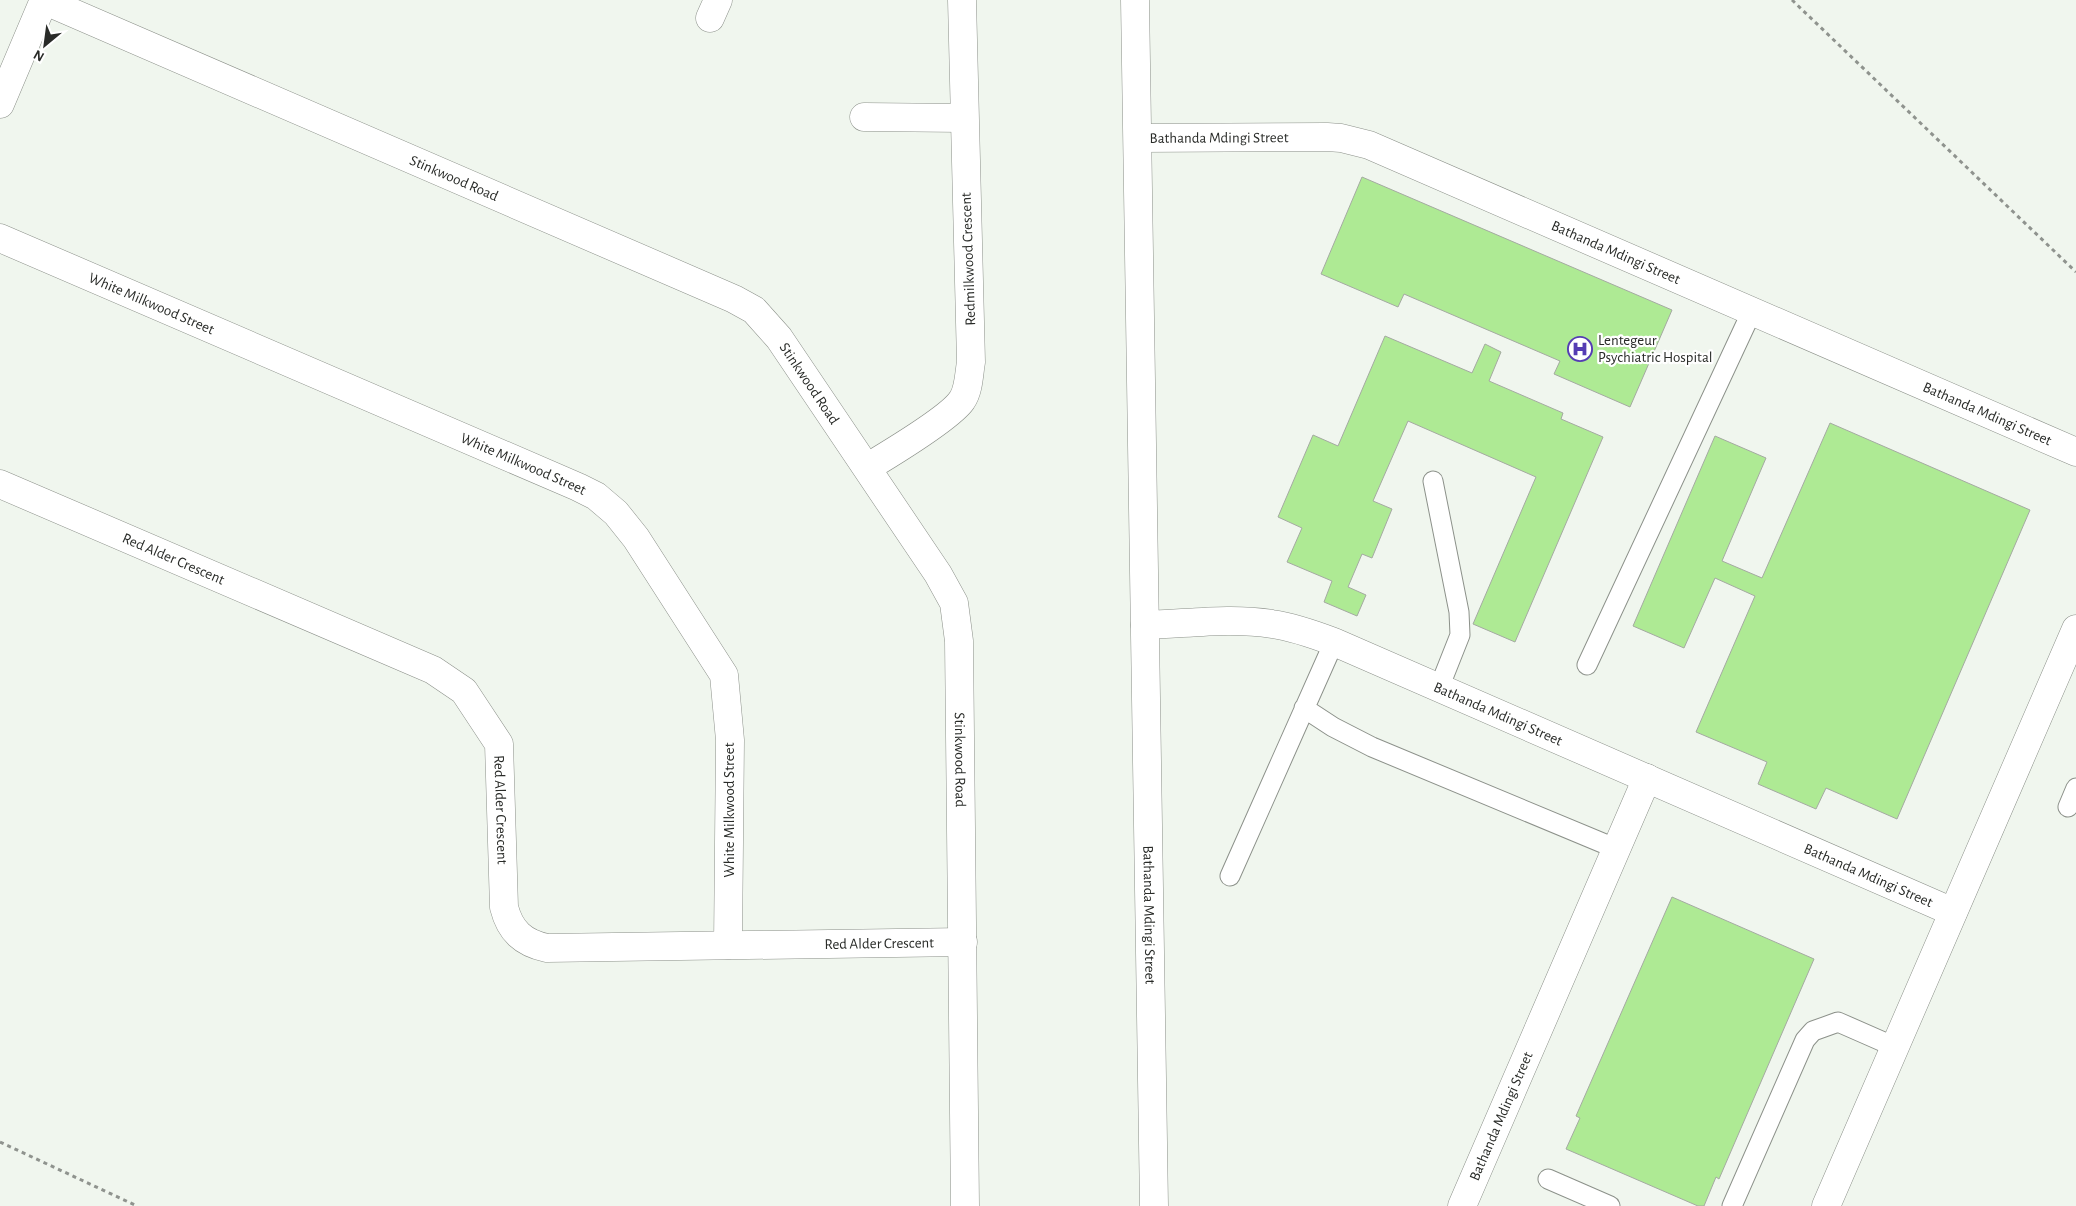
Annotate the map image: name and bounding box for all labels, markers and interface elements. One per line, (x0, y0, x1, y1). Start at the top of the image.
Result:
north arrow (20, 20, 70, 70)
text: N (32, 47, 47, 64)
street label: Bathanda Mdingi Street (1150, 130, 1289, 146)
street label: Stinkwood Road (407, 153, 501, 204)
street label: Redmilkwood Crescent (959, 192, 978, 326)
street label: Bathanda Mdingi Street (1549, 218, 1682, 287)
street label: White Milkwood Street (86, 270, 216, 337)
place label: Lentegeur Psychiatric Hospital (1598, 333, 1713, 365)
hospital icon: Lentegeur Psychiatric Hospital (1567, 336, 1593, 362)
street label: Stinkwood Road (776, 340, 842, 427)
street label: Bathanda Mdingi Street (1920, 379, 2054, 449)
street label: White Milkwood Street (458, 430, 589, 498)
street label: Red Alder Crescent (120, 531, 227, 588)
street label: Bathanda Mdingi Street (1431, 679, 1565, 749)
street label: Stinkwood Road (952, 712, 968, 807)
street label: White Milkwood Street (722, 742, 737, 877)
street label: Red Alder Crescent (491, 755, 510, 865)
street label: Bathanda Mdingi Street (1802, 841, 1935, 910)
street label: Bathanda Mdingi Street (1140, 845, 1158, 985)
street label: Red Alder Crescent (824, 935, 934, 952)
street label: Bathanda Mdingi Street (1467, 1049, 1536, 1183)

